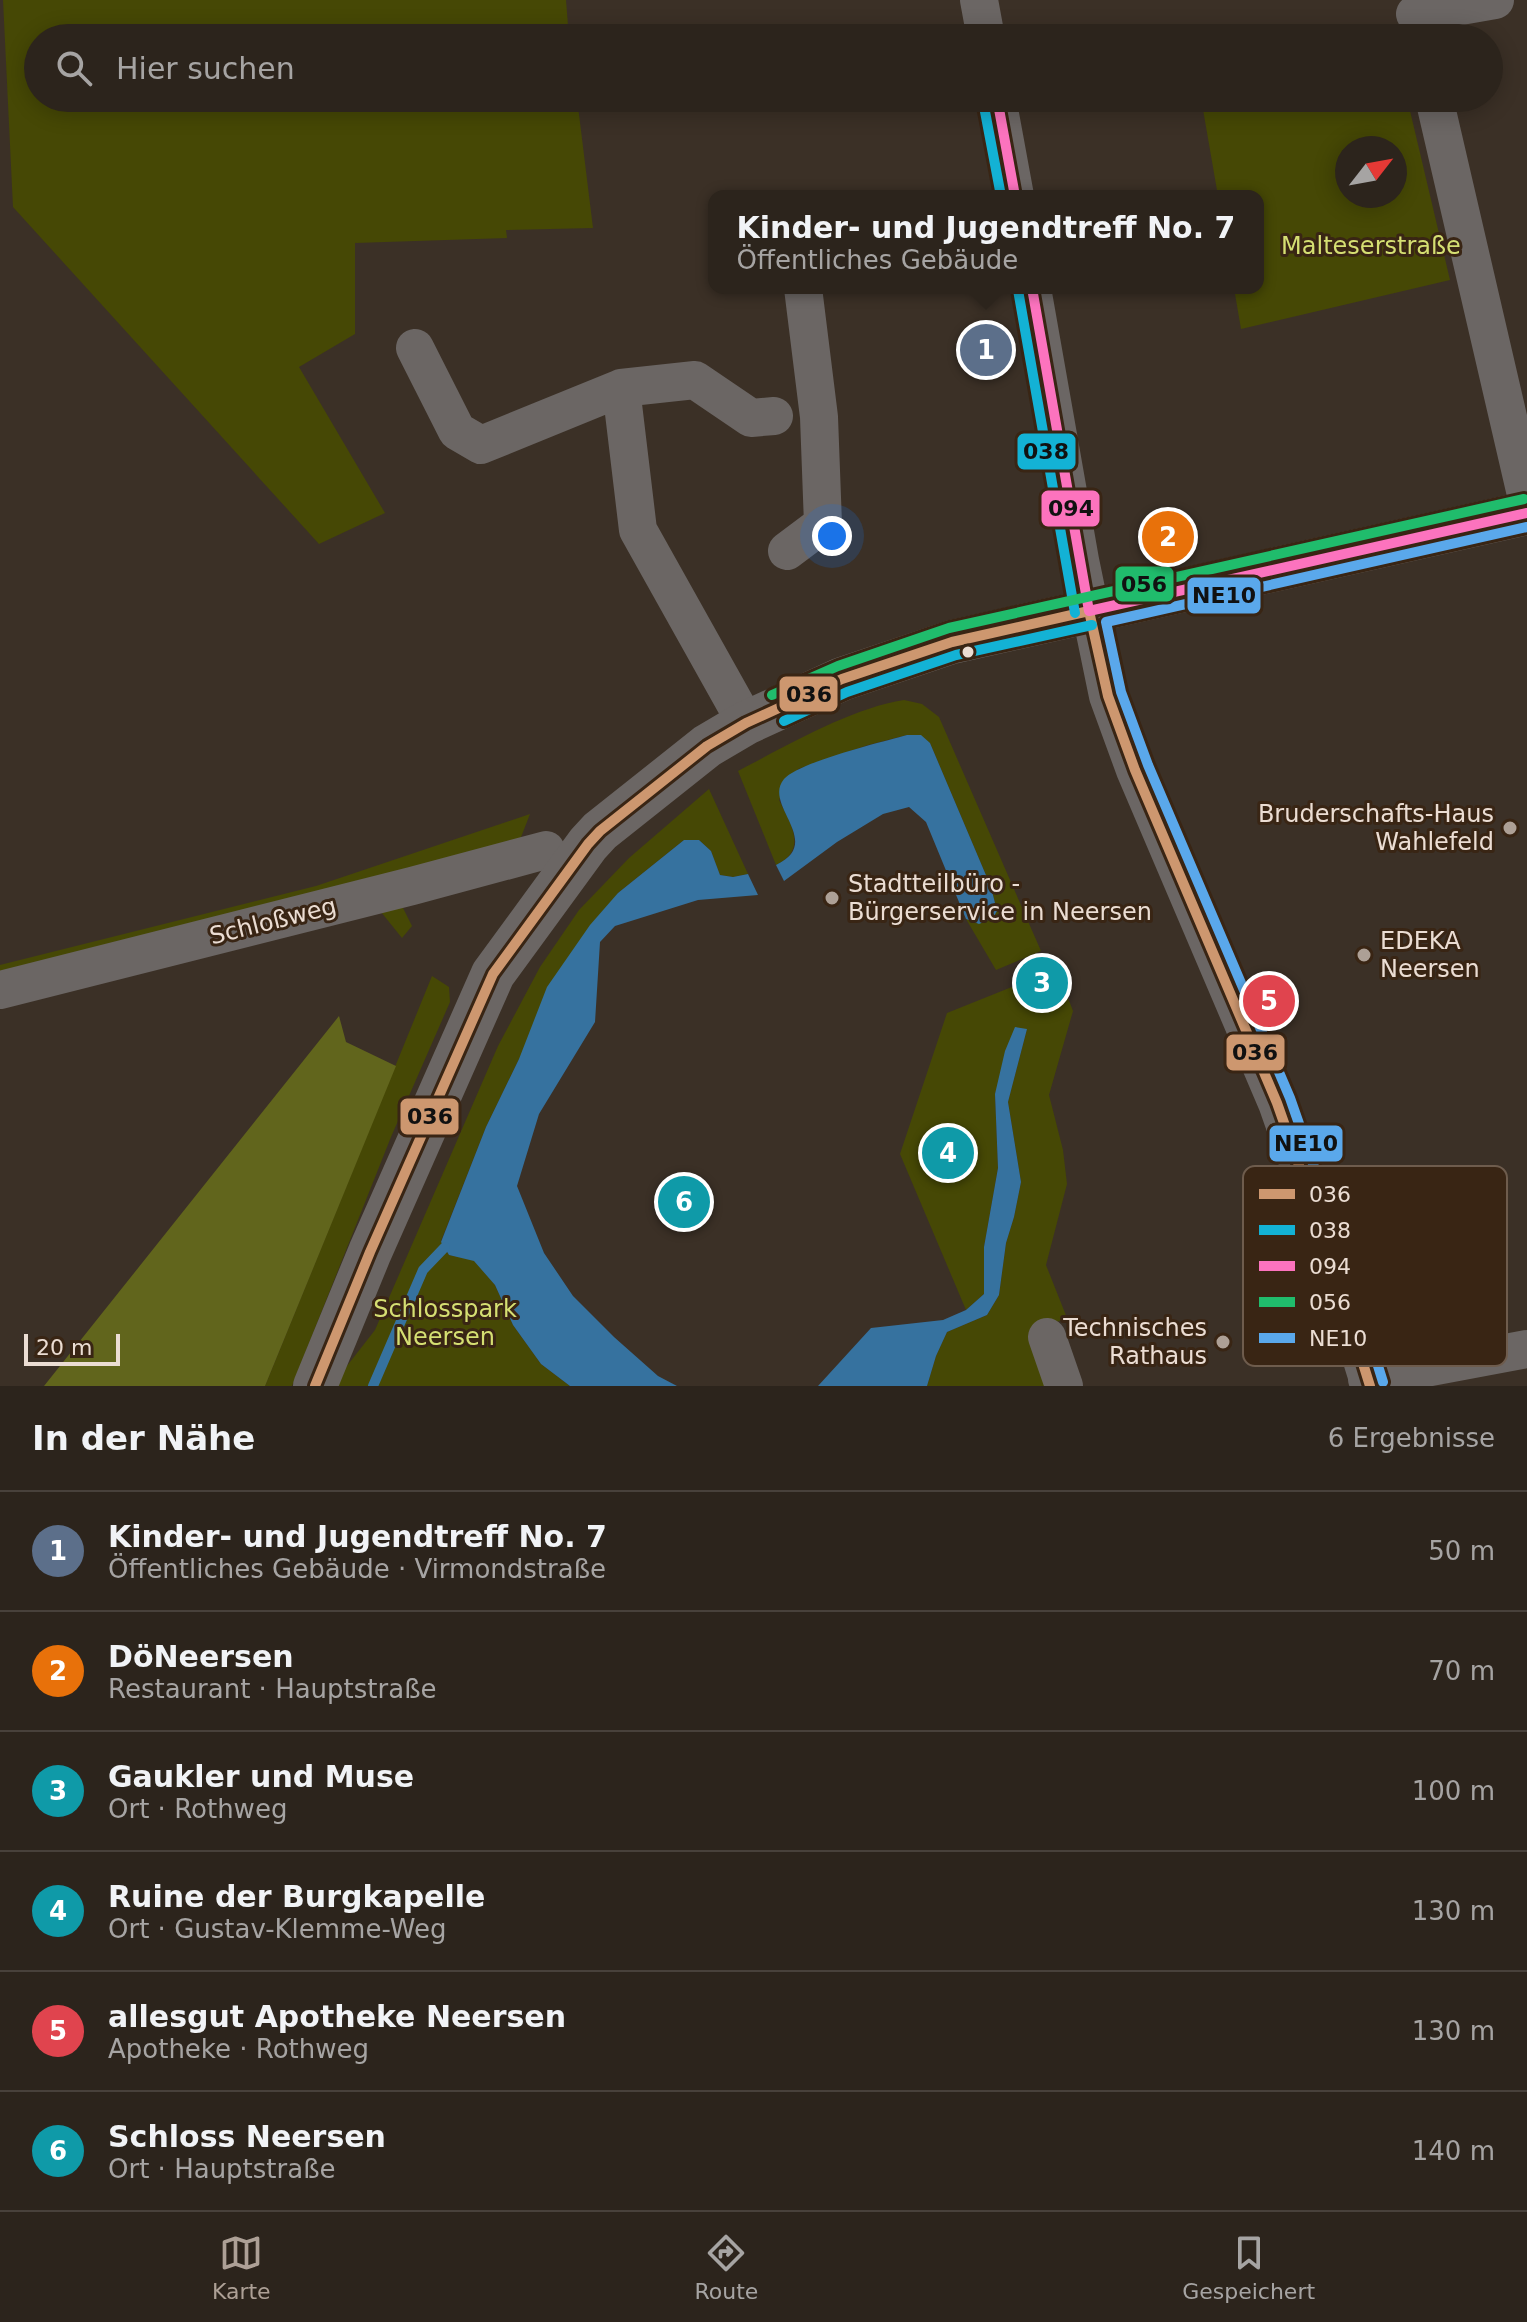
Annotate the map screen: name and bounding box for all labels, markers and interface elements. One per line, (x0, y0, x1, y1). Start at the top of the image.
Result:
search box (24, 24, 1503, 112)
icon: search (52, 46, 96, 90)
text: Hier suchen (116, 51, 295, 86)
north arrow (1335, 136, 1407, 208)
popup (708, 190, 1264, 294)
text: Kinder- und Jugendtreff No. 7 (737, 210, 1235, 245)
park label: Malteserstraße (1281, 232, 1461, 260)
text: Öffentliches Gebäude (737, 245, 1018, 275)
pin: 1 (960, 320, 1012, 380)
line badge: 038 (1016, 432, 1077, 471)
text: 038 (1023, 439, 1069, 464)
line badge: 094 (1040, 489, 1101, 528)
text: 094 (1048, 496, 1094, 521)
pin: 2 (1142, 507, 1194, 567)
your location (812, 516, 852, 556)
line badge: 056 (1114, 565, 1175, 603)
text: 056 (1121, 572, 1167, 597)
line badge: NE10 (1186, 576, 1262, 615)
text: NE10 (1192, 583, 1256, 608)
unlabelled marker (960, 644, 976, 660)
line badge: 036 (778, 675, 839, 713)
text: 036 (786, 682, 832, 707)
place label: Bruderschafts-Haus Wahlefeld (1258, 800, 1494, 856)
marker: Bruderschafts-Haus Wahlefeld (1501, 819, 1519, 837)
place label: Stadtteilbüro - Bürgerservice in Neersen (848, 870, 1152, 926)
marker: Stadtteilbüro - Bürgerservice in Neersen (823, 889, 841, 907)
street label: Schloßweg (207, 892, 339, 950)
place label: EDEKA Neersen (1380, 927, 1480, 983)
marker: EDEKA Neersen (1355, 946, 1373, 964)
pin: 3 (1016, 953, 1068, 1013)
pin: 5 (1243, 971, 1295, 1031)
line badge: 036 (1225, 1033, 1286, 1072)
text: 036 (1232, 1040, 1278, 1065)
line badge: 036 (399, 1097, 460, 1136)
text: 036 (407, 1104, 453, 1129)
pin: 4 (922, 1123, 974, 1183)
line badge: NE10 (1268, 1124, 1344, 1163)
text: NE10 (1274, 1131, 1338, 1156)
legend (1243, 1166, 1507, 1366)
pin: 6 (658, 1172, 710, 1232)
text: 036 (1309, 1182, 1351, 1207)
text: 038 (1309, 1218, 1351, 1243)
text: 094 (1309, 1254, 1351, 1279)
text: 056 (1309, 1290, 1351, 1315)
park label: Schlosspark Neersen (373, 1295, 517, 1351)
place label: Technisches Rathaus (1062, 1314, 1207, 1370)
text: NE10 (1309, 1326, 1367, 1351)
scale bar (24, 1330, 120, 1366)
marker: Technisches Rathaus (1214, 1333, 1232, 1351)
text: 20 m (36, 1335, 92, 1360)
text: In der Nähe (32, 1418, 255, 1458)
text: 6 Ergebnisse (1328, 1423, 1495, 1453)
text: Kinder- und Jugendtreff No. 7 (108, 1519, 607, 1554)
text: 1 (49, 1536, 67, 1566)
text: 50 m (1428, 1536, 1495, 1566)
text: Öffentliches Gebäude · Virmondstraße (108, 1554, 606, 1584)
text: DöNeersen (108, 1639, 294, 1674)
text: 2 (49, 1656, 67, 1686)
text: 70 m (1428, 1656, 1495, 1686)
text: Restaurant · Hauptstraße (108, 1674, 437, 1704)
text: Gaukler und Muse (108, 1759, 414, 1794)
text: 3 (49, 1776, 67, 1806)
text: 100 m (1412, 1776, 1495, 1806)
text: Ort · Rothweg (108, 1794, 287, 1824)
text: Ruine der Burgkapelle (108, 1879, 485, 1914)
text: 4 (49, 1896, 67, 1926)
text: 130 m (1412, 1896, 1495, 1926)
text: Ort · Gustav-Klemme-Weg (108, 1914, 446, 1944)
text: allesgut Apotheke Neersen (108, 1999, 566, 2034)
text: 5 (49, 2016, 67, 2046)
text: 130 m (1412, 2016, 1495, 2046)
text: Apotheke · Rothweg (108, 2034, 369, 2064)
text: Schloss Neersen (108, 2119, 386, 2154)
text: 6 (49, 2136, 67, 2166)
text: 140 m (1412, 2136, 1495, 2166)
text: Ort · Hauptstraße (108, 2154, 336, 2184)
tab: Karte (212, 2231, 271, 2304)
tab: Route (694, 2231, 758, 2304)
tab: Gespeichert (1182, 2231, 1315, 2304)

